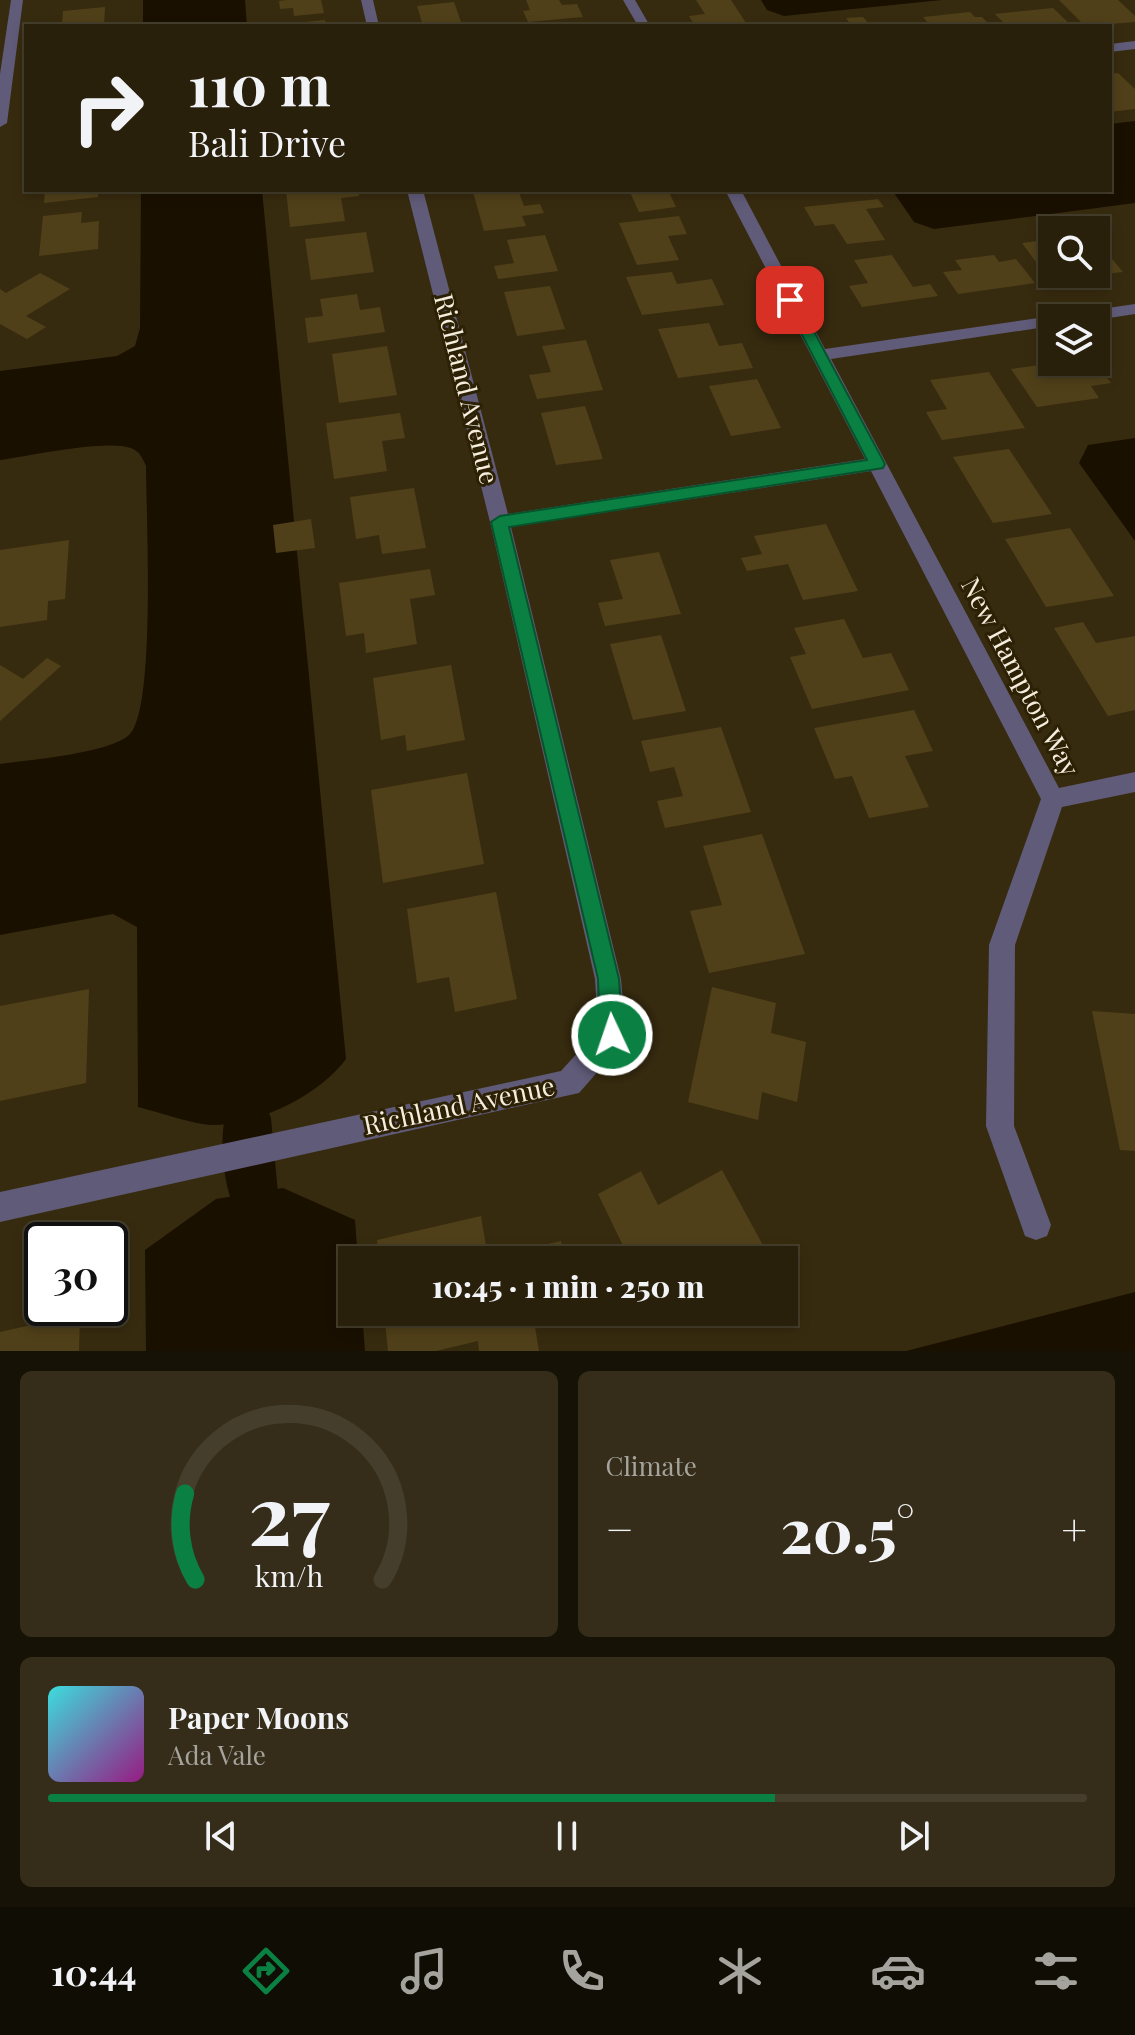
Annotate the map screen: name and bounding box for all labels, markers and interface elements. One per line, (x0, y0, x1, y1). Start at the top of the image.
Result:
text: 110 m (188, 46, 331, 121)
icon: right (56, 56, 160, 160)
text: Bali Drive (188, 118, 346, 166)
map controls (1038, 216, 1110, 376)
button: search (1038, 216, 1110, 288)
pin (756, 266, 824, 334)
icon: arrive (768, 278, 812, 322)
street label: Richland Avenue (427, 290, 508, 487)
button: layers (1038, 304, 1110, 376)
street label: New Hampton Way (954, 571, 1088, 782)
position arrow (570, 993, 654, 1077)
street label: Richland Avenue (360, 1067, 558, 1142)
speed limit sign: 30 (24, 1222, 128, 1326)
text: 10:45 · 1 min · 250 m (432, 1266, 704, 1306)
text: Climate (606, 1448, 697, 1483)
text: 27 (248, 1456, 330, 1567)
text: 20.5° (781, 1488, 915, 1568)
text: − (606, 1498, 634, 1557)
text: + (1061, 1498, 1087, 1557)
text: km/h (254, 1556, 323, 1594)
text: Paper Moons (168, 1697, 349, 1737)
text: Ada Vale (168, 1737, 266, 1772)
icon: previous (199, 1814, 243, 1858)
icon: pause (545, 1814, 589, 1858)
icon: next (892, 1814, 936, 1858)
icon: directions (238, 1943, 294, 1999)
icon: music (396, 1943, 452, 1999)
icon: phone (554, 1943, 610, 1999)
icon: climate (712, 1943, 768, 1999)
icon: car (870, 1943, 926, 1999)
icon: filters (1028, 1943, 1084, 1999)
text: 10:44 (51, 1947, 136, 1995)

